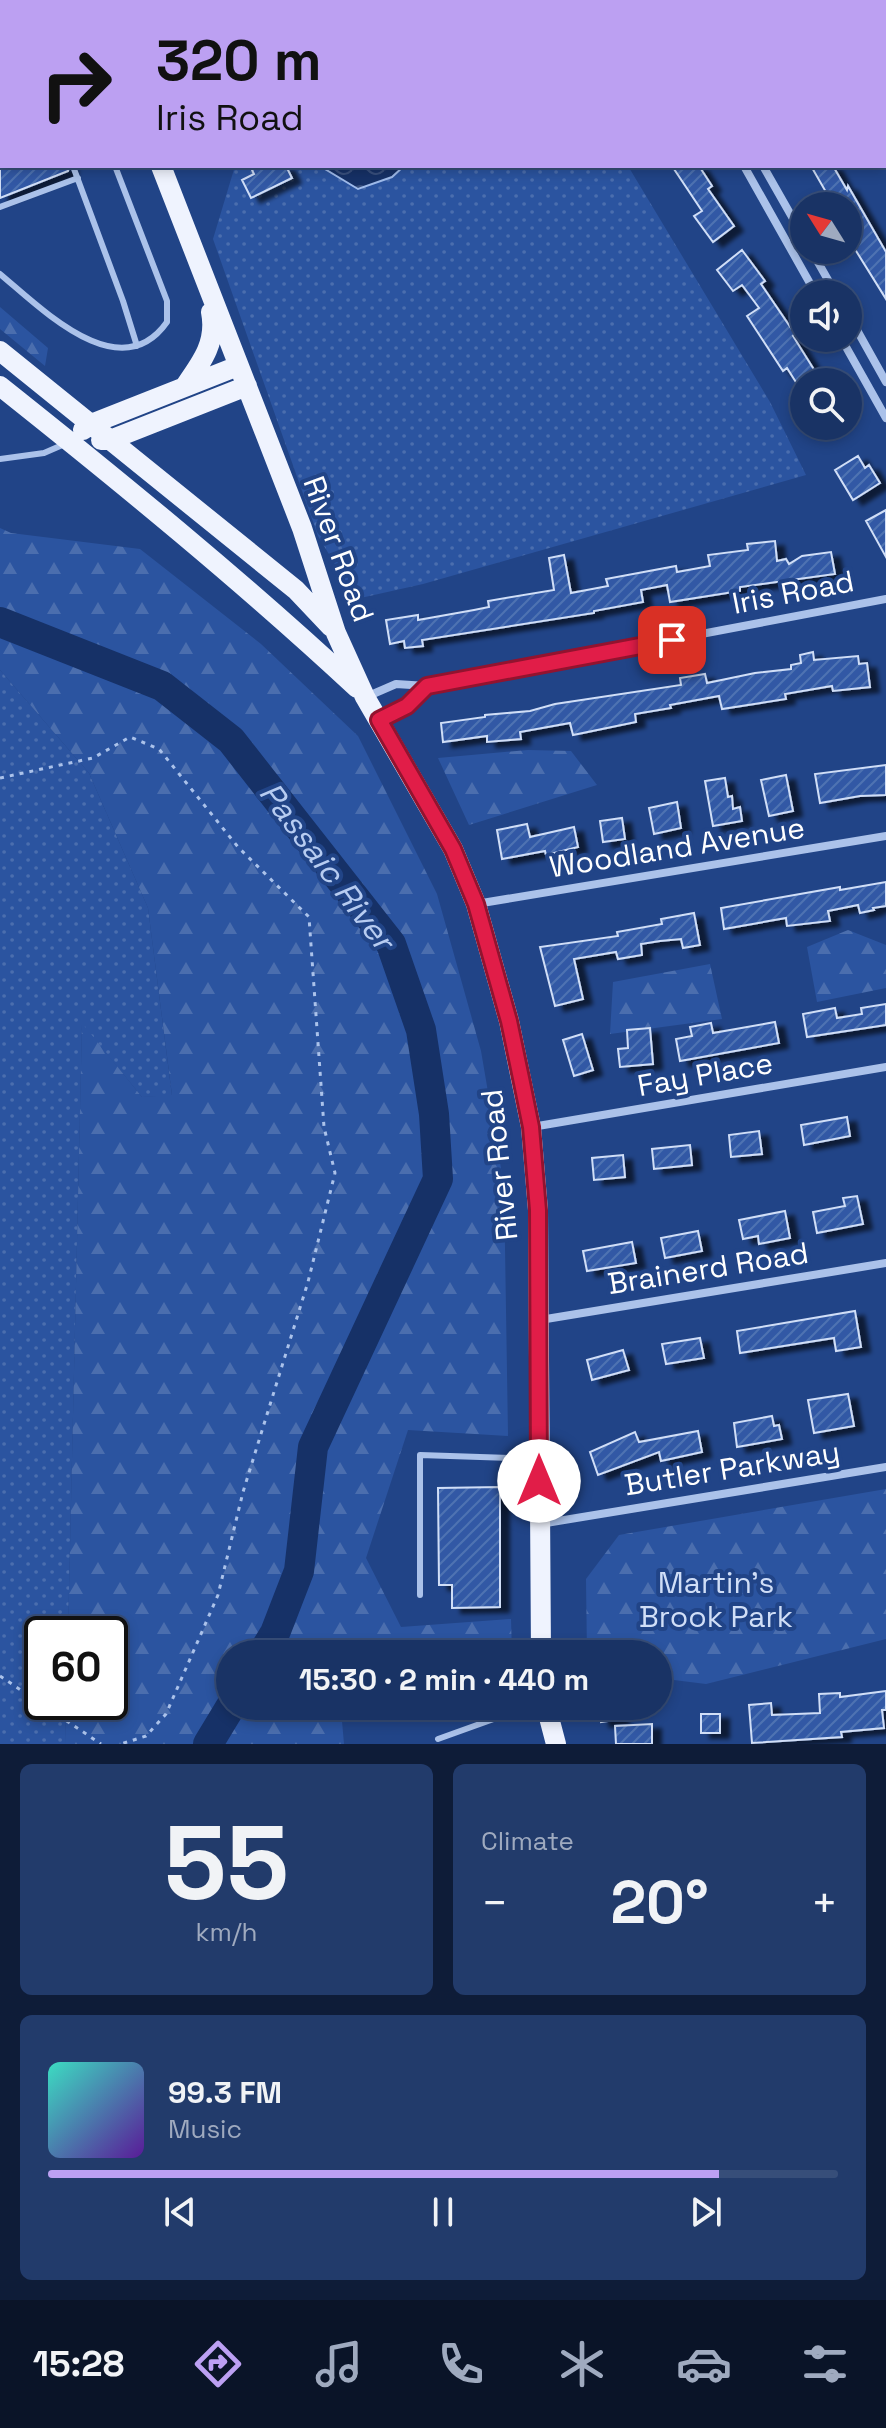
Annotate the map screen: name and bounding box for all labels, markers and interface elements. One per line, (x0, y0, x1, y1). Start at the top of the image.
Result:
text: 320 m (156, 25, 322, 96)
icon: right (24, 32, 128, 136)
text: Iris Road (156, 95, 304, 141)
north arrow (790, 192, 862, 264)
map controls (790, 192, 862, 440)
button: sound (790, 280, 862, 352)
button: search (790, 368, 862, 440)
street label: River Road (295, 471, 383, 627)
street label: Iris Road (729, 561, 857, 623)
pin (638, 606, 706, 674)
icon: arrive (650, 618, 694, 662)
water label: Passaic River (251, 774, 405, 960)
street label: Woodland Avenue (547, 808, 807, 886)
street label: Fay Place (634, 1043, 776, 1105)
street label: River Road (472, 1087, 526, 1243)
street label: Brainerd Road (605, 1233, 811, 1303)
street label: Butler Parkway (622, 1432, 842, 1504)
position arrow (497, 1439, 581, 1523)
park label: Martin's Brook Park (639, 1563, 793, 1636)
speed limit sign: 60 (24, 1616, 128, 1720)
text: 15:30 · 2 min · 440 m (299, 1660, 589, 1699)
text: 55 (164, 1797, 289, 1929)
text: Climate (481, 1824, 574, 1858)
text: 20° (610, 1864, 709, 1941)
text: − (481, 1875, 508, 1931)
text: + (811, 1875, 838, 1931)
text: km/h (196, 1915, 257, 1949)
text: 99.3 FM (168, 2073, 282, 2112)
text: Music (168, 2112, 242, 2146)
icon: previous (158, 2190, 202, 2234)
icon: pause (421, 2190, 465, 2234)
icon: next (684, 2190, 728, 2234)
icon: directions (190, 2336, 246, 2392)
icon: music (311, 2336, 367, 2392)
icon: phone (433, 2336, 489, 2392)
icon: climate (554, 2336, 610, 2392)
icon: car (676, 2336, 732, 2392)
icon: filters (797, 2336, 853, 2392)
text: 15:28 (33, 2341, 124, 2387)

